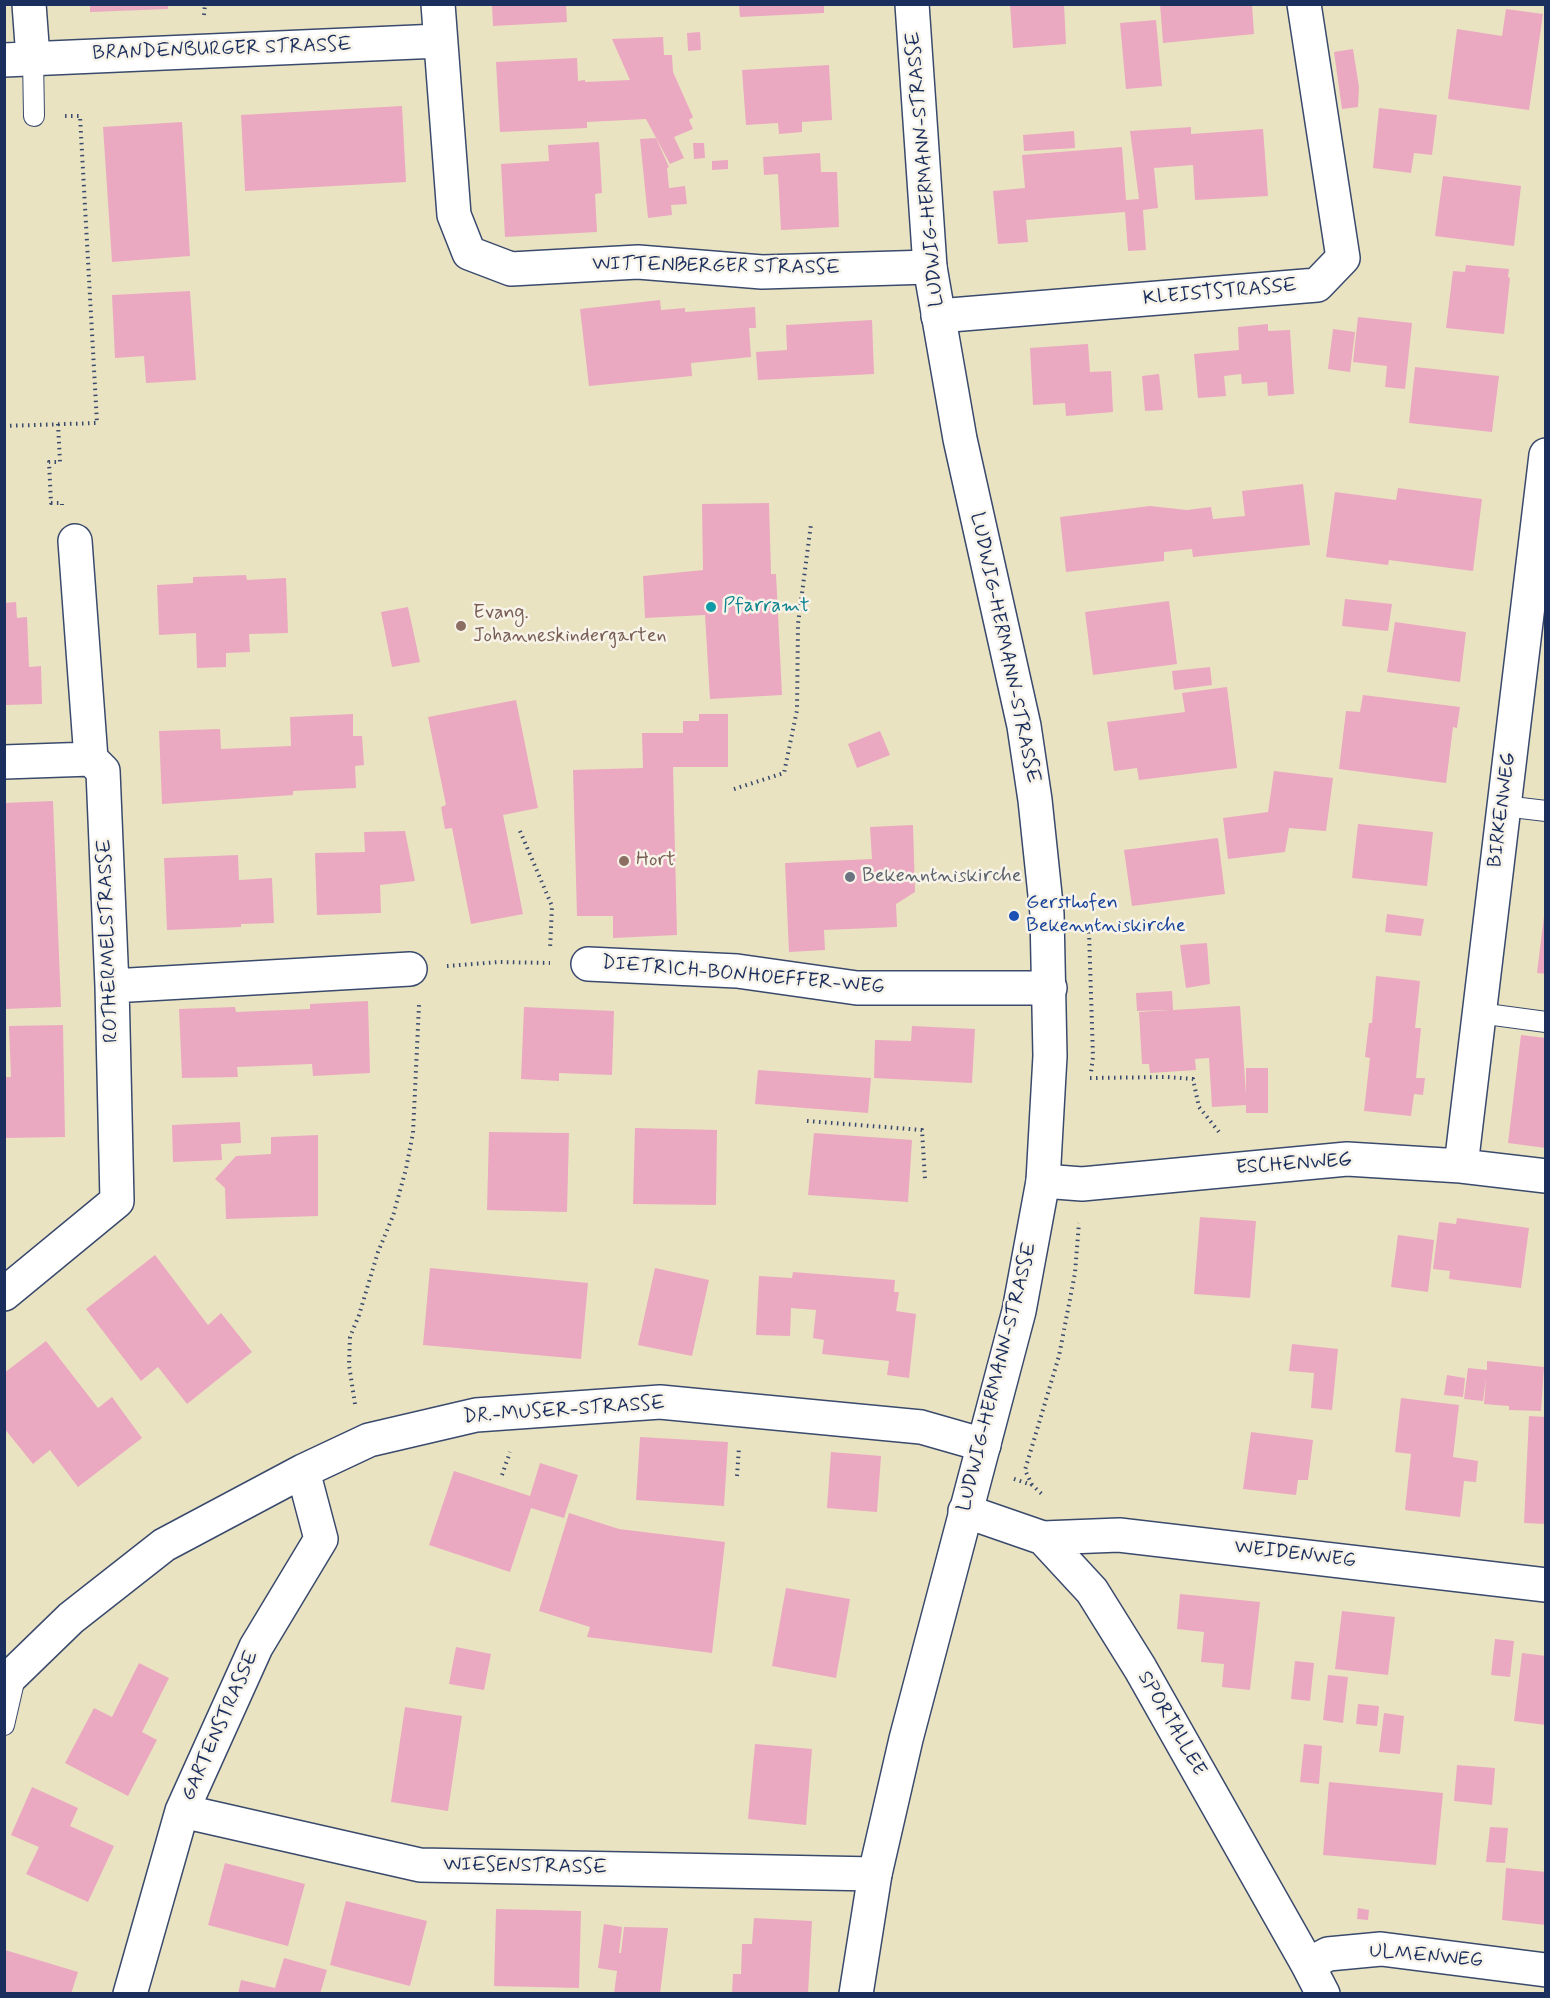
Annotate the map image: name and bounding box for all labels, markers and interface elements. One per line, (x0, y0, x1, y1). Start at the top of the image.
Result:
street label: LUDWIG-HERMANN-STRASSE (902, 30, 950, 308)
street label: BRANDENBURGER STRASSE (92, 33, 352, 67)
street label: WITTENBERGER STRASSE (592, 253, 840, 281)
street label: KLEISTSTRASSE (1142, 274, 1298, 312)
street label: LUDWIG-HERMANN-STRASSE (964, 510, 1044, 786)
place label: Pfarramt (723, 595, 810, 619)
marker: Pfarramt (704, 600, 718, 614)
place label: Evang. Johanneskindergarten (473, 602, 667, 649)
marker: Evang. Johanneskindergarten (454, 619, 468, 633)
street label: BIRKENWEG (1484, 751, 1522, 869)
street label: ROTHERMELSTRASSE (93, 839, 125, 1043)
place label: Hort (636, 849, 675, 873)
marker: Hort (617, 854, 631, 868)
place label: Bekenntniskirche (862, 865, 1022, 889)
marker: Bekenntniskirche (843, 870, 857, 884)
place label: Gersthofen Bekenntniskirche (1026, 892, 1186, 939)
marker: Gersthofen Bekenntniskirche (1007, 909, 1021, 923)
street label: DIETRICH-BONHOEFFER-WEG (601, 952, 885, 1000)
street label: ESCHENWEG (1235, 1149, 1353, 1181)
street label: LUDWIG-HERMANN-STRASSE (953, 1240, 1043, 1514)
street label: DR.-MUSER-STRASSE (462, 1392, 666, 1430)
street label: WEIDENWEG (1233, 1536, 1357, 1574)
street label: GARTENSTRASSE (177, 1647, 265, 1805)
street label: SPORTALLEE (1131, 1667, 1211, 1781)
street label: WIESENSTRASSE (443, 1854, 607, 1880)
street label: ULMENWEG (1368, 1940, 1484, 1974)

